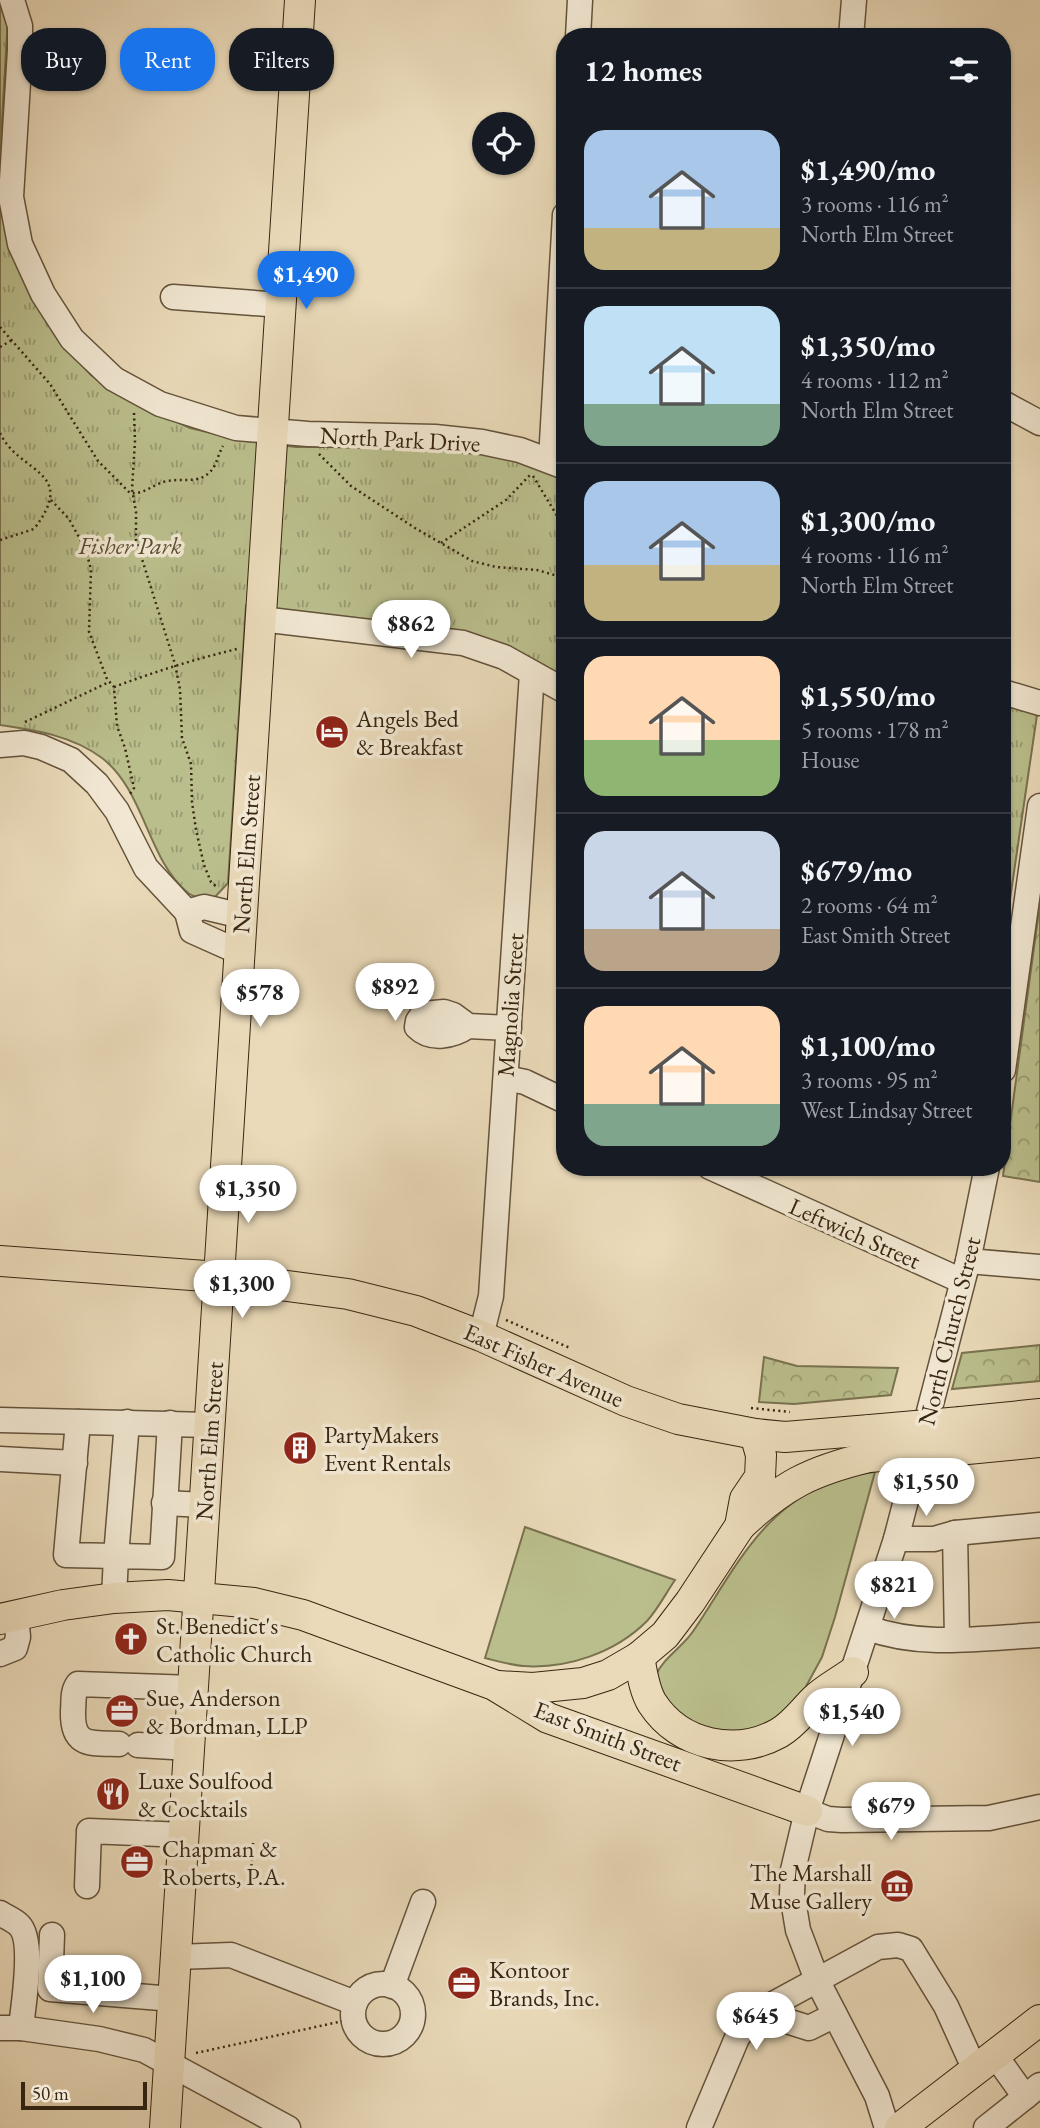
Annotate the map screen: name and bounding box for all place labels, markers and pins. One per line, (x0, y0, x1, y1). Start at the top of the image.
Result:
pin: $1,490 (249, 252, 363, 311)
pin: $862 (370, 600, 452, 660)
place label: Angels Bed & Breakfast (355, 703, 464, 762)
hotel icon: Angels Bed & Breakfast (313, 713, 351, 751)
pin: $892 (354, 964, 436, 1023)
pin: $578 (219, 970, 301, 1029)
pin: $1,350 (191, 1166, 305, 1225)
pin: $1,300 (185, 1260, 299, 1320)
place label: PartyMakers Event Rentals (324, 1419, 451, 1478)
building icon: PartyMakers Event Rentals (281, 1429, 319, 1467)
pin: $1,550 (869, 1458, 983, 1518)
pin: $821 (853, 1562, 935, 1621)
place label: St. Benedict's Catholic Church (156, 1610, 312, 1669)
church icon: St. Benedict's Catholic Church (112, 1620, 150, 1658)
place label: Sue, Anderson & Bordman, LLP (146, 1682, 308, 1741)
pin: $1,540 (795, 1688, 909, 1748)
office icon: Sue, Anderson & Bordman, LLP (103, 1692, 141, 1730)
place label: Luxe Soulfood & Cocktails (138, 1765, 274, 1824)
restaurant icon: Luxe Soulfood & Cocktails (94, 1775, 132, 1813)
pin: $679 (850, 1783, 932, 1842)
place label: Chapman & Roberts, P.A. (162, 1833, 285, 1892)
office icon: Chapman & Roberts, P.A. (118, 1843, 156, 1881)
place label: The Marshall Muse Gallery (749, 1857, 872, 1916)
museum icon: The Marshall Muse Gallery (878, 1867, 916, 1905)
place label: Kontoor Brands, Inc. (489, 1954, 600, 2013)
pin: $1,100 (36, 1955, 150, 2015)
office icon: Kontoor Brands, Inc. (445, 1964, 483, 2002)
pin: $645 (715, 1993, 797, 2052)

